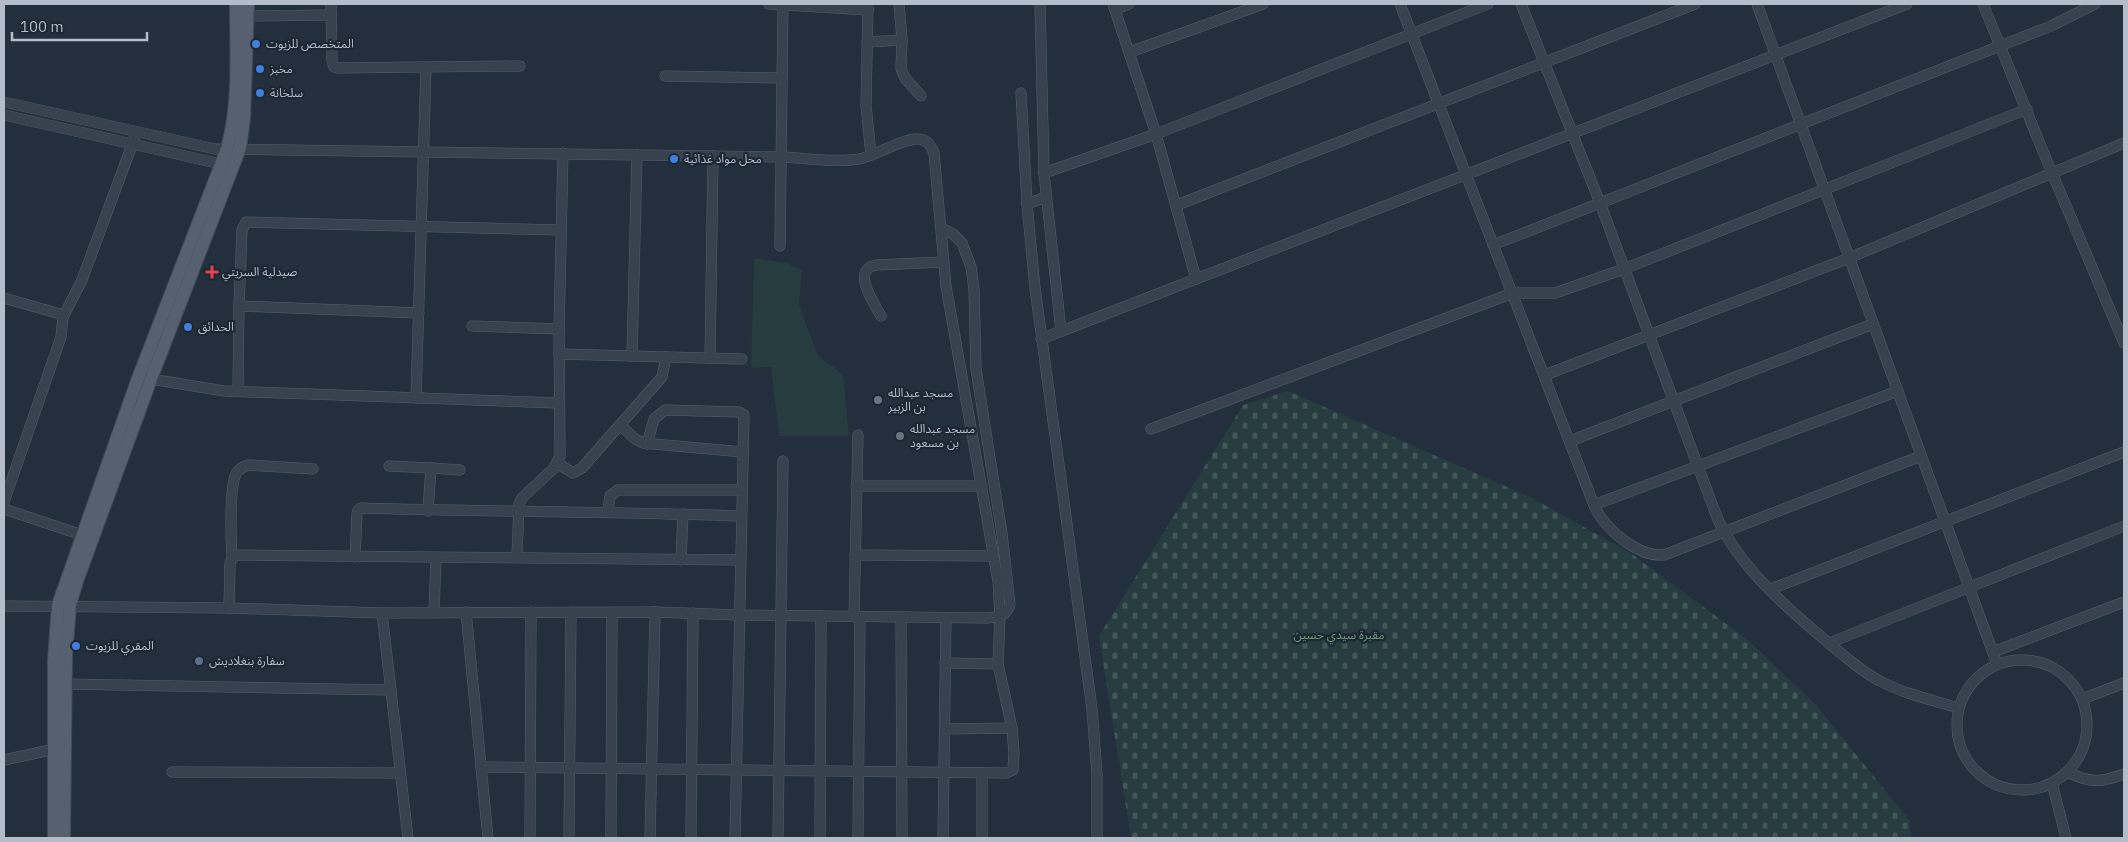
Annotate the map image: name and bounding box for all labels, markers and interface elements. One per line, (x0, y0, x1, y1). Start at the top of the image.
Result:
scale bar (12, 10, 148, 42)
text: 100 m (20, 17, 64, 36)
place label: المتخصص للزيوت (266, 36, 354, 51)
marker: المتخصص للزيوت (250, 38, 262, 50)
place label: مخبز (269, 61, 293, 76)
marker: مخبز (254, 63, 266, 75)
place label: سلخانة (270, 85, 303, 100)
marker: سلخانة (254, 87, 266, 99)
place label: محل مواد غذائية (684, 151, 762, 166)
marker: محل مواد غذائية (668, 153, 680, 165)
place label: صيدلية السريتي (222, 264, 298, 282)
marker: صيدلية السريتي (206, 266, 218, 278)
place label: الحدائق (198, 319, 234, 335)
marker: الحدائق (182, 321, 194, 333)
place label: مسجد عبدالله بن الزبير (887, 385, 953, 414)
marker: مسجد عبدالله بن الزبير (872, 394, 884, 406)
place label: مسجد عبدالله بن مسعود (910, 421, 975, 450)
marker: مسجد عبدالله بن مسعود (894, 430, 906, 442)
park label: مقبرة سيدي حسين (1293, 627, 1385, 645)
place label: المقري للزيوت (86, 638, 154, 656)
marker: المقري للزيوت (70, 640, 82, 652)
place label: سفارة بنغلاديش (209, 653, 285, 668)
marker: سفارة بنغلاديش (193, 655, 205, 667)

